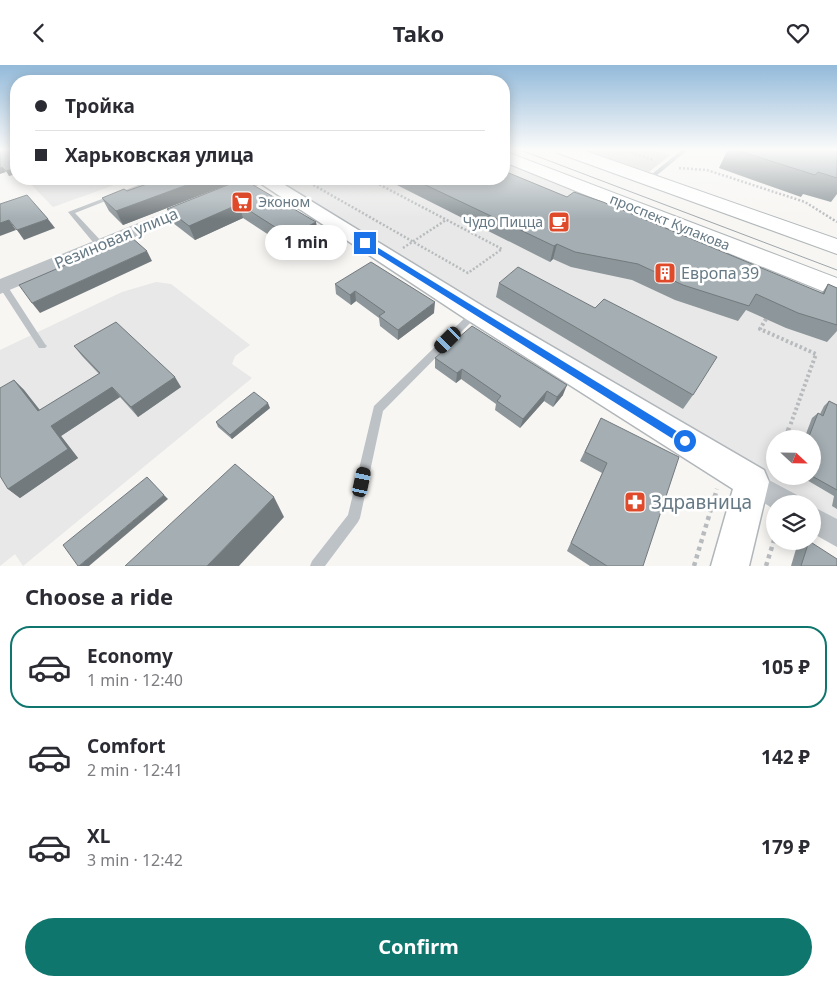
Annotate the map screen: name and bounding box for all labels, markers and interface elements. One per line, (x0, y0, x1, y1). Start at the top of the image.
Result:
text: Tako (393, 18, 444, 48)
icon: back (25, 19, 53, 47)
icon: heart (784, 19, 812, 47)
text: Тройка (65, 93, 135, 119)
text: Харьковская улица (65, 142, 254, 168)
street label: проспект Кулакова (607, 189, 733, 254)
supermarket icon: Эконом (230, 190, 254, 214)
place label: Эконом (258, 192, 310, 211)
street label: Резиновая улица (51, 202, 181, 274)
cafe icon: Чудо Пицца (547, 210, 571, 234)
place label: Чудо Пицца (463, 212, 543, 231)
callout: 1 min (265, 225, 348, 261)
text: 1 min (284, 231, 328, 253)
route end (354, 232, 376, 254)
building icon: Европа 39 (653, 261, 677, 285)
place label: Европа 39 (681, 262, 759, 284)
car (432, 324, 463, 356)
route start (674, 430, 696, 452)
north arrow (766, 430, 821, 485)
map controls (766, 430, 821, 550)
car (351, 466, 372, 498)
place label: Здравница (651, 489, 752, 515)
pharmacy icon: Здравница (623, 490, 647, 514)
button: layers (766, 495, 821, 550)
text: Choose a ride (25, 581, 173, 611)
text: Economy (87, 643, 173, 669)
icon: car (27, 645, 72, 690)
text: 105 ₽ (761, 654, 810, 680)
text: 1 min · 12:40 (87, 669, 183, 691)
text: Comfort (87, 733, 166, 759)
icon: car (27, 735, 72, 780)
text: 142 ₽ (761, 744, 810, 770)
text: 2 min · 12:41 (87, 759, 183, 781)
text: XL (87, 823, 110, 849)
icon: car (27, 825, 72, 870)
text: 179 ₽ (761, 834, 810, 860)
text: 3 min · 12:42 (87, 849, 183, 871)
button: Confirm (25, 918, 812, 976)

